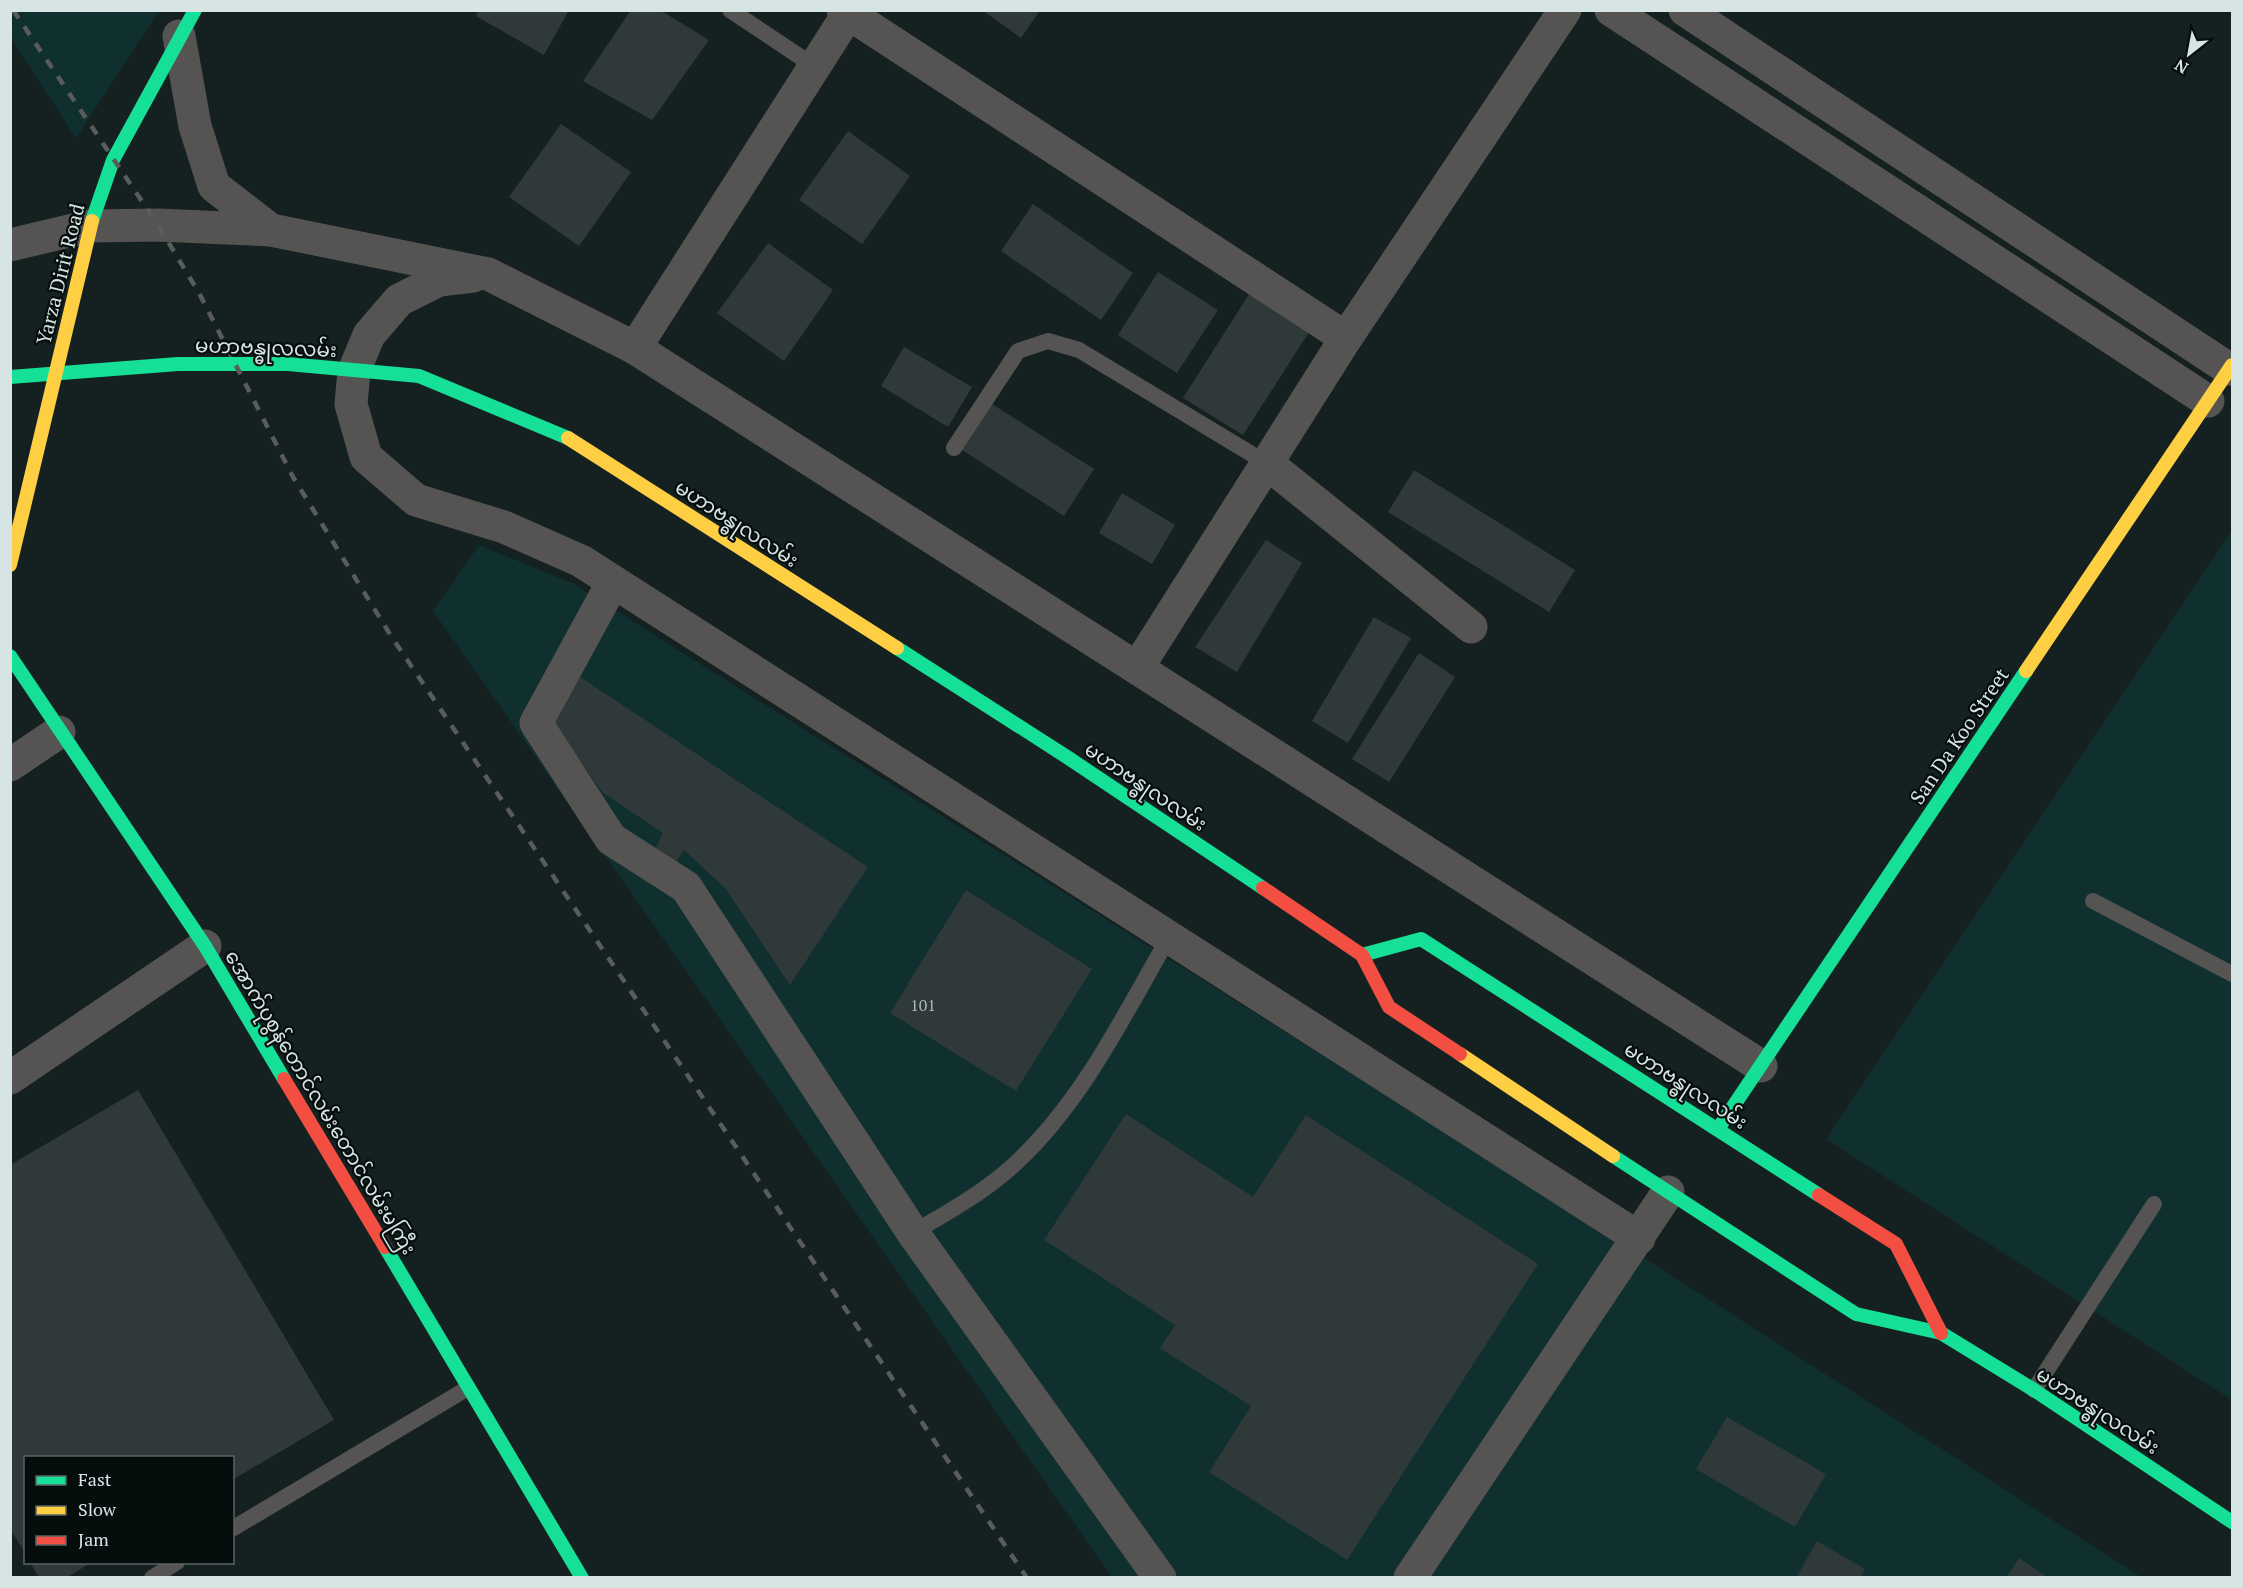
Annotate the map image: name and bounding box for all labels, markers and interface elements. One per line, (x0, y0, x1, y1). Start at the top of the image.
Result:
north arrow (2159, 24, 2219, 84)
text: N (2170, 54, 2192, 79)
street label: Yarza Dirit Road (29, 201, 91, 347)
street label: မဟာဗန္ဓုလလမ်း (194, 331, 337, 366)
street label: မဟာဗန္ဓုလလမ်း (668, 473, 804, 576)
street label: San Da Koo Street (1903, 662, 2015, 809)
street label: မဟာဗန္ဓုလလမ်း (1078, 735, 1212, 840)
street label: အောက်ပုစွန်တောင်လမ်းတောင်လမ်းမကြီး (216, 945, 423, 1261)
house number: 101 (910, 994, 936, 1016)
street label: မဟာဗန္ဓုလလမ်း (1617, 1035, 1753, 1138)
street label: မဟာဗန္ဓုလလမ်း (2029, 1360, 2165, 1463)
legend (24, 1456, 234, 1564)
text: Fast (78, 1467, 112, 1491)
text: Slow (78, 1497, 117, 1521)
text: Jam (78, 1527, 109, 1551)

